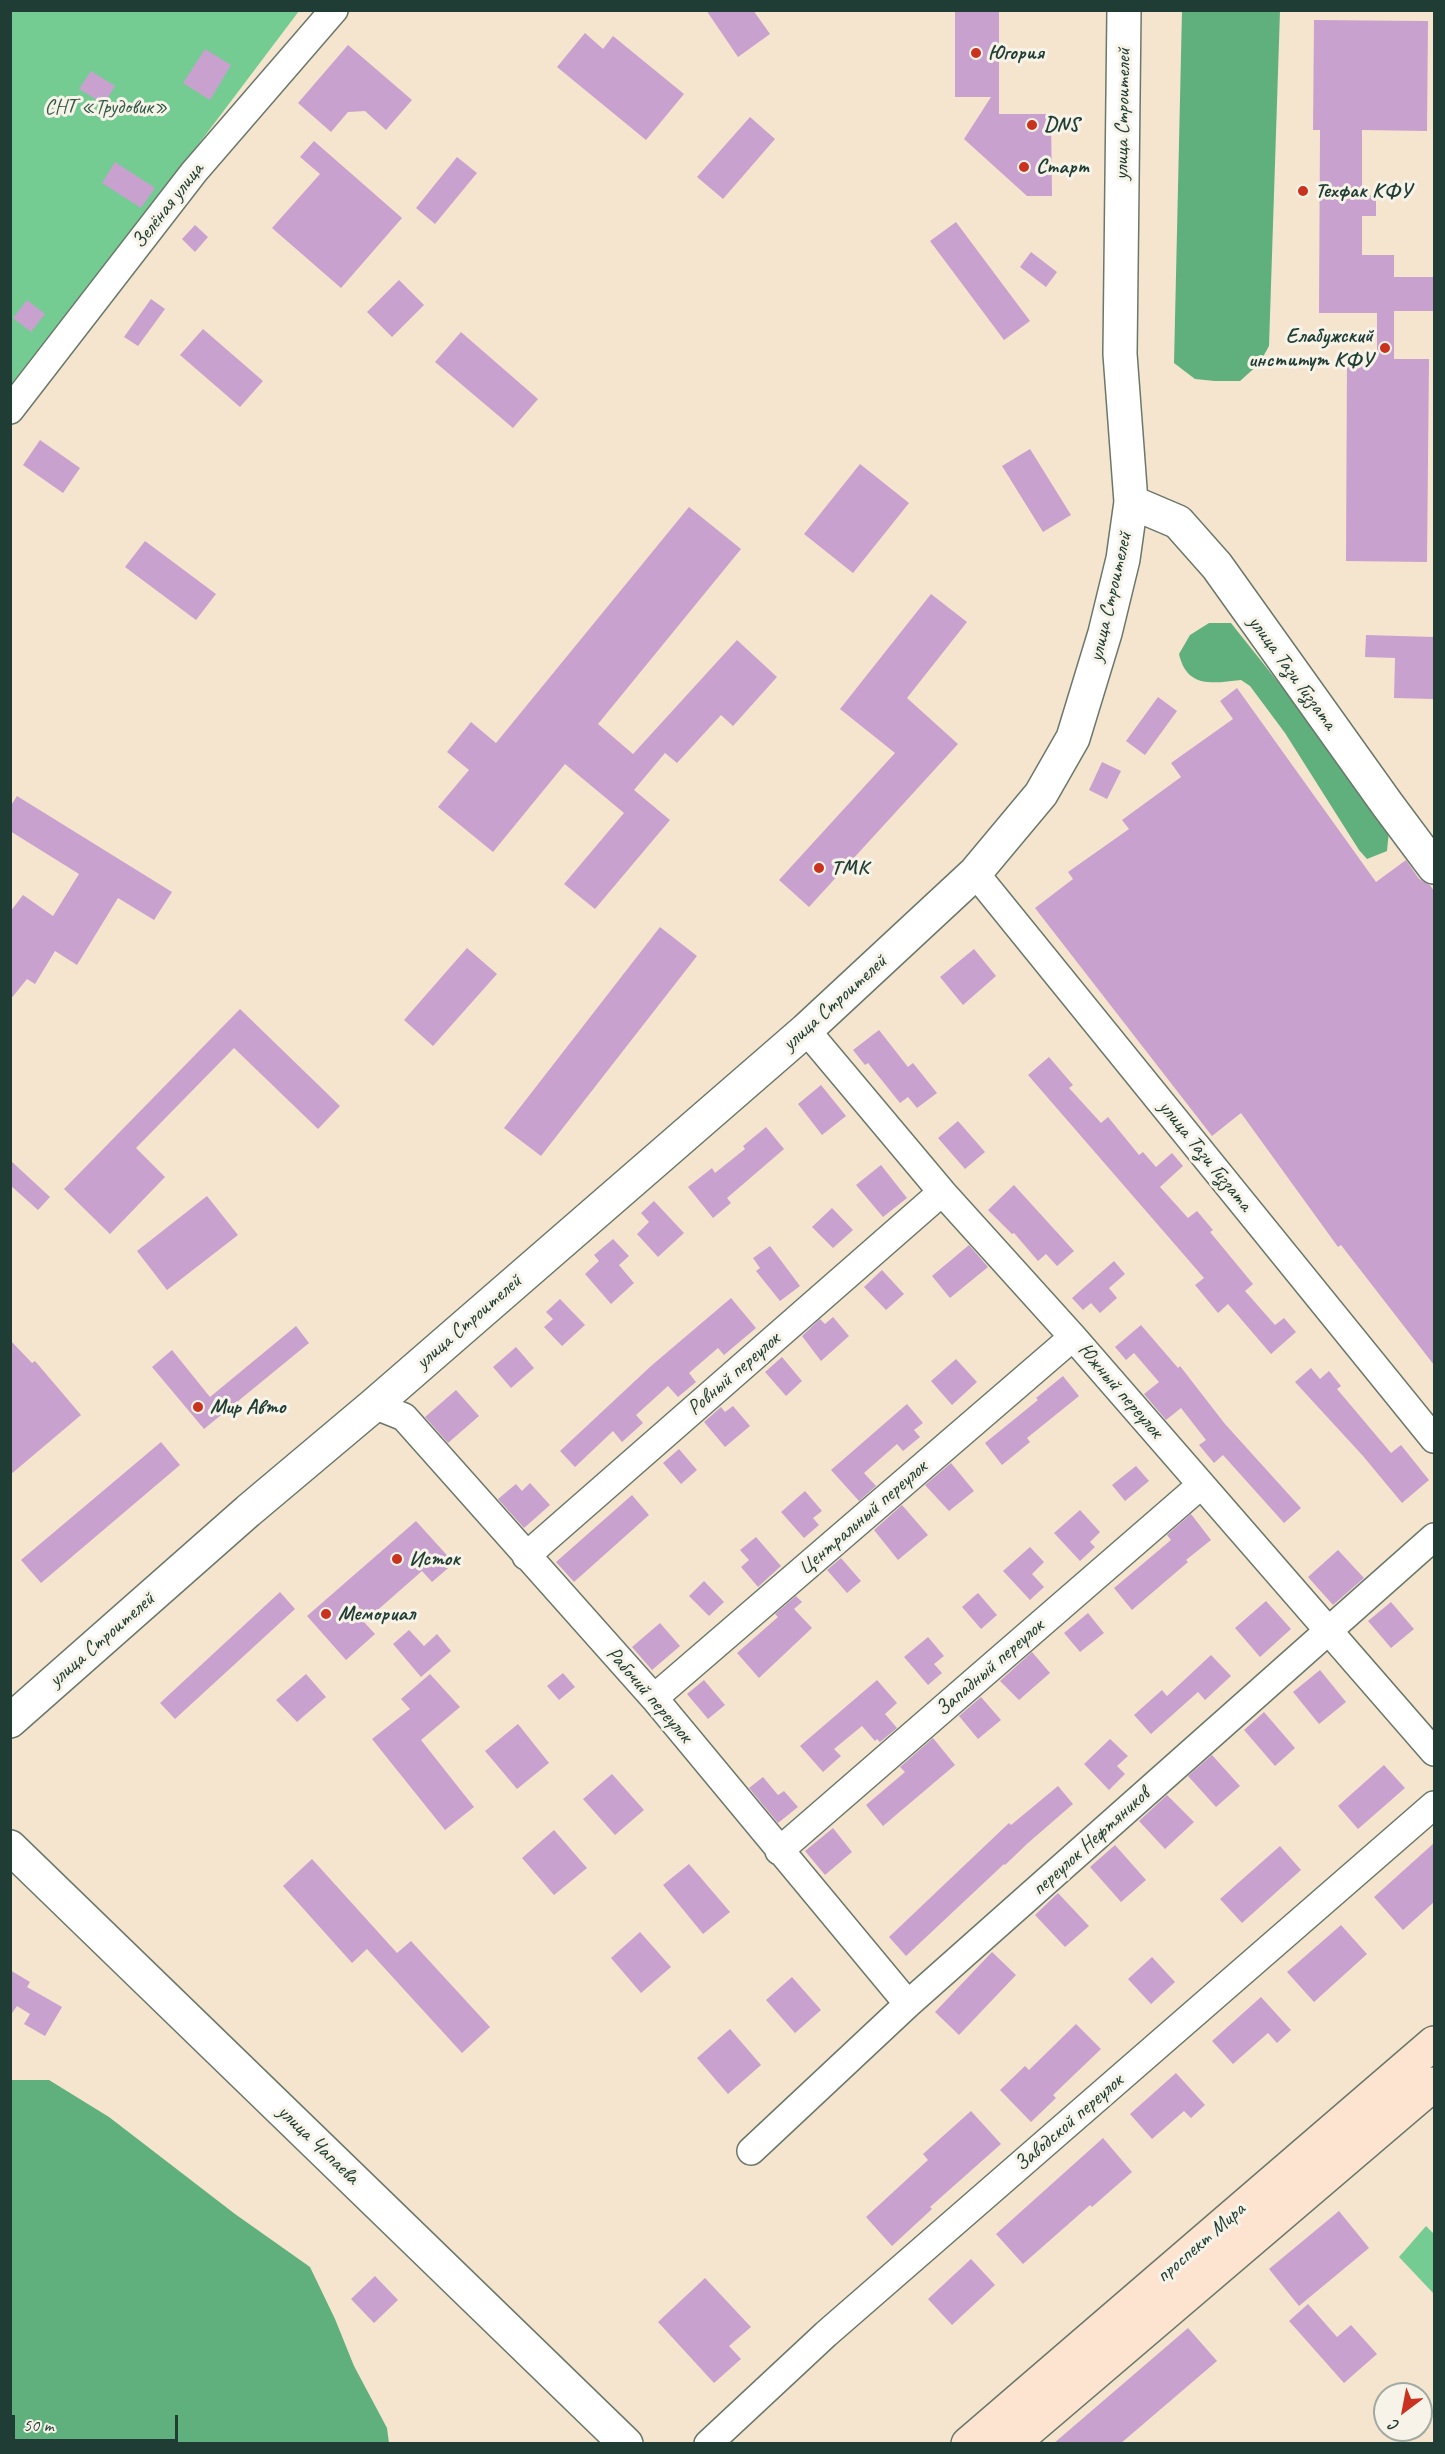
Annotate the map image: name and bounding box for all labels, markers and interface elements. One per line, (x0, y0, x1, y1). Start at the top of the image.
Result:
place label: Югория (988, 40, 1044, 66)
marker: Югория (969, 46, 983, 60)
street label: улица Строителей (1109, 48, 1137, 180)
park label: СНТ «Трудовик» (44, 94, 168, 120)
place label: DNS (1044, 112, 1079, 138)
marker: DNS (1025, 118, 1039, 132)
place label: Старт (1036, 154, 1089, 180)
street label: Зелёная улица (127, 158, 209, 254)
marker: Старт (1017, 160, 1031, 174)
place label: Техфак КФУ (1315, 178, 1411, 204)
marker: Техфак КФУ (1296, 184, 1310, 198)
place label: Елабужский институт КФУ (1248, 323, 1373, 373)
marker: Елабужский институт КФУ (1378, 341, 1392, 355)
street label: улица Строителей (1084, 530, 1138, 664)
street label: улица Тази Гиззата (1242, 611, 1342, 735)
place label: ТМК (831, 855, 869, 881)
marker: ТМК (812, 861, 826, 875)
street label: улица Строителей (777, 949, 893, 1057)
street label: улица Тази Гиззата (1153, 1095, 1257, 1217)
street label: улица Строителей (411, 1269, 527, 1375)
street label: Ровный переулок (682, 1327, 786, 1421)
street label: Южный переулок (1072, 1338, 1168, 1444)
place label: Мир Авто (210, 1394, 285, 1420)
marker: Мир Авто (191, 1400, 205, 1414)
street label: Центральный переулок (793, 1455, 933, 1581)
place label: Исток (409, 1546, 460, 1572)
marker: Исток (390, 1552, 404, 1566)
street label: улица Строителей (44, 1587, 160, 1693)
place label: Мемориал (338, 1601, 415, 1627)
marker: Мемориал (319, 1607, 333, 1621)
street label: Западный переулок (931, 1614, 1049, 1722)
street label: Рабочий переулок (600, 1642, 698, 1748)
street label: переулок Нефтяников (1027, 1782, 1155, 1902)
street label: Заводской переулок (1009, 2069, 1129, 2177)
street label: улица Чапаева (272, 2100, 364, 2190)
street label: проспект Мира (1151, 2197, 1251, 2289)
north arrow (1373, 2382, 1433, 2442)
scale bar (15, 2403, 182, 2441)
text: 50 m (23, 2414, 54, 2436)
text: С (1386, 2415, 1403, 2436)

